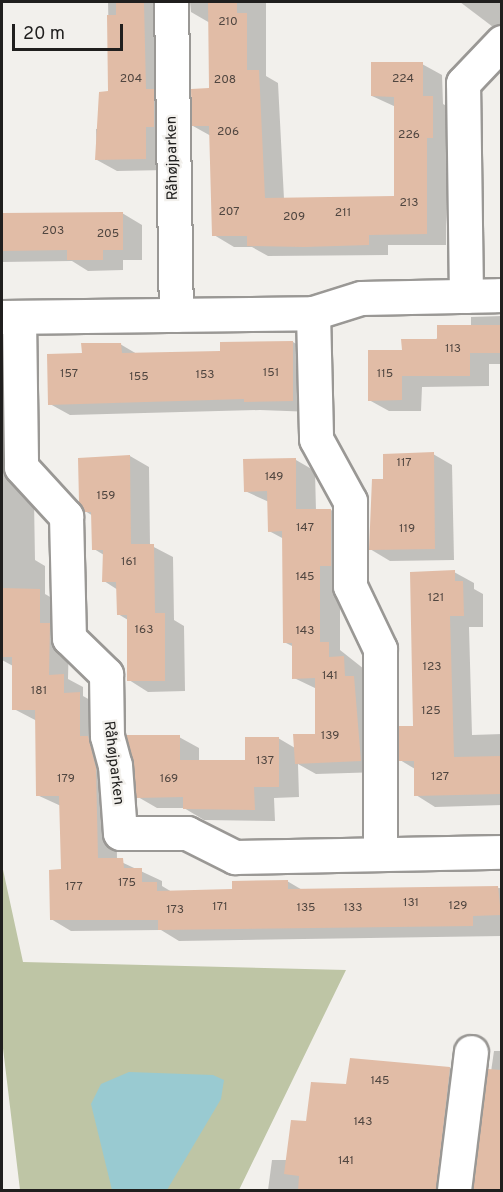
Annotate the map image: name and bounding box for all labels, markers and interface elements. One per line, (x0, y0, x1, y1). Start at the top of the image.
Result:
scale bar (15, 12, 126, 50)
house number: 210 (218, 16, 238, 30)
text: 20 m (23, 23, 65, 46)
house number: 204 (120, 73, 142, 87)
house number: 224 (392, 73, 414, 87)
house number: 208 (214, 74, 236, 88)
street label: Råhøjparken (163, 116, 183, 200)
house number: 206 (217, 126, 239, 140)
house number: 226 (398, 129, 420, 143)
house number: 213 (399, 197, 419, 211)
house number: 207 (219, 206, 239, 220)
house number: 211 (335, 207, 351, 221)
house number: 209 (283, 211, 305, 225)
house number: 203 (42, 225, 64, 239)
house number: 205 (97, 228, 119, 242)
house number: 113 (445, 343, 461, 357)
house number: 151 (263, 367, 279, 381)
house number: 157 (60, 368, 78, 382)
house number: 115 (377, 368, 393, 382)
house number: 153 (195, 369, 215, 383)
house number: 155 (129, 371, 149, 385)
house number: 117 (396, 457, 412, 471)
house number: 149 (265, 471, 283, 485)
house number: 159 (97, 490, 115, 504)
house number: 147 (296, 522, 314, 536)
house number: 119 (399, 523, 415, 537)
house number: 161 (121, 556, 137, 570)
house number: 145 (295, 571, 315, 585)
house number: 121 (428, 592, 444, 606)
house number: 163 (135, 624, 153, 638)
house number: 143 (296, 625, 314, 639)
house number: 123 (422, 661, 442, 675)
house number: 141 (322, 670, 338, 684)
house number: 181 (31, 685, 47, 699)
house number: 125 (421, 705, 441, 719)
street label: Råhøjparken (99, 720, 127, 806)
house number: 139 (321, 730, 339, 744)
house number: 137 (256, 755, 274, 769)
house number: 127 (431, 771, 449, 785)
house number: 179 (57, 773, 75, 787)
house number: 169 (160, 773, 178, 787)
house number: 175 (118, 877, 136, 891)
house number: 177 (65, 881, 83, 895)
house number: 131 (403, 897, 419, 911)
house number: 129 (449, 900, 467, 914)
house number: 171 (212, 901, 228, 915)
house number: 135 (296, 902, 316, 916)
house number: 133 (344, 902, 362, 916)
house number: 173 (166, 904, 184, 918)
house number: 145 (370, 1075, 390, 1089)
house number: 143 (354, 1116, 372, 1130)
house number: 141 (338, 1155, 354, 1169)

